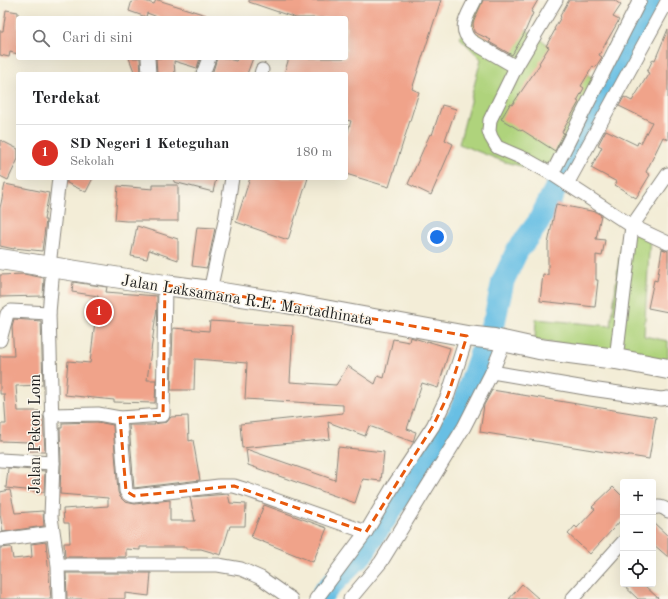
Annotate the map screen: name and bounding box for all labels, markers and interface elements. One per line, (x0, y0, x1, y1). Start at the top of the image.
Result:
search box (16, 16, 348, 60)
icon: search (30, 27, 52, 49)
text: Cari di sini (62, 31, 133, 46)
text: Terdekat (32, 90, 100, 107)
text: SD Negeri 1 Keteguhan (70, 137, 229, 152)
text: 1 (41, 146, 49, 159)
text: 180 m (295, 146, 332, 159)
text: Sekolah (70, 155, 114, 168)
your location (427, 227, 447, 247)
street label: Jalan Laksamana R.E. Martadhinata (120, 273, 373, 329)
pin: 1 (86, 297, 112, 327)
street label: Jalan Pekon Lom (28, 374, 44, 494)
map controls (620, 479, 656, 587)
button: + (620, 479, 656, 515)
button: − (620, 515, 656, 551)
button: locate (620, 551, 656, 587)

